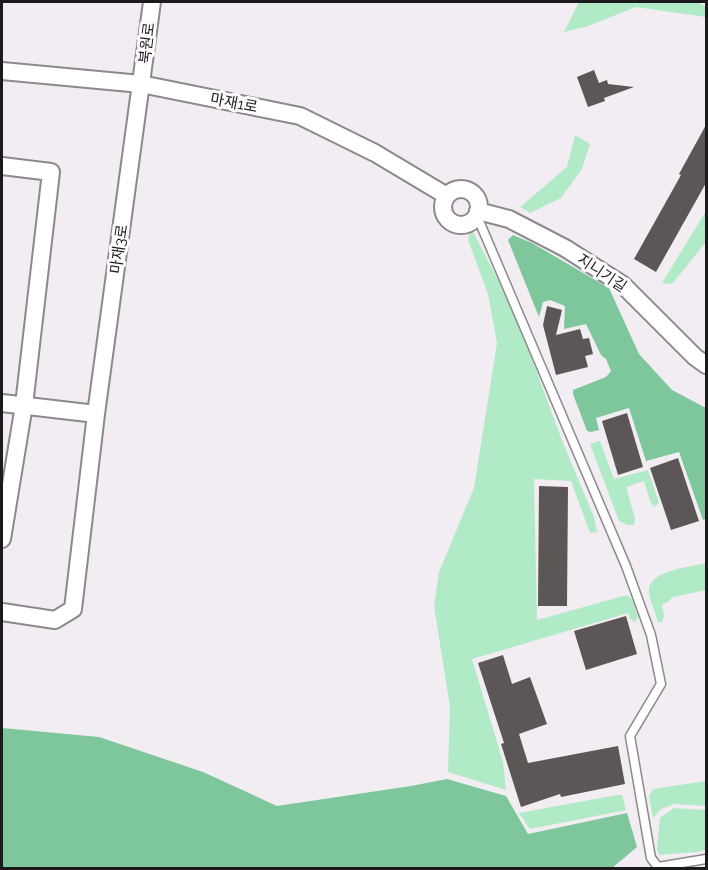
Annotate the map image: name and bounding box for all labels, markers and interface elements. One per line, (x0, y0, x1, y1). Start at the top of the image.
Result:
street label: 북원로 (136, 21, 158, 65)
street label: 마재1로 (209, 90, 259, 116)
street label: 마재3로 (107, 223, 131, 275)
street label: 지니기길 (574, 250, 630, 296)

